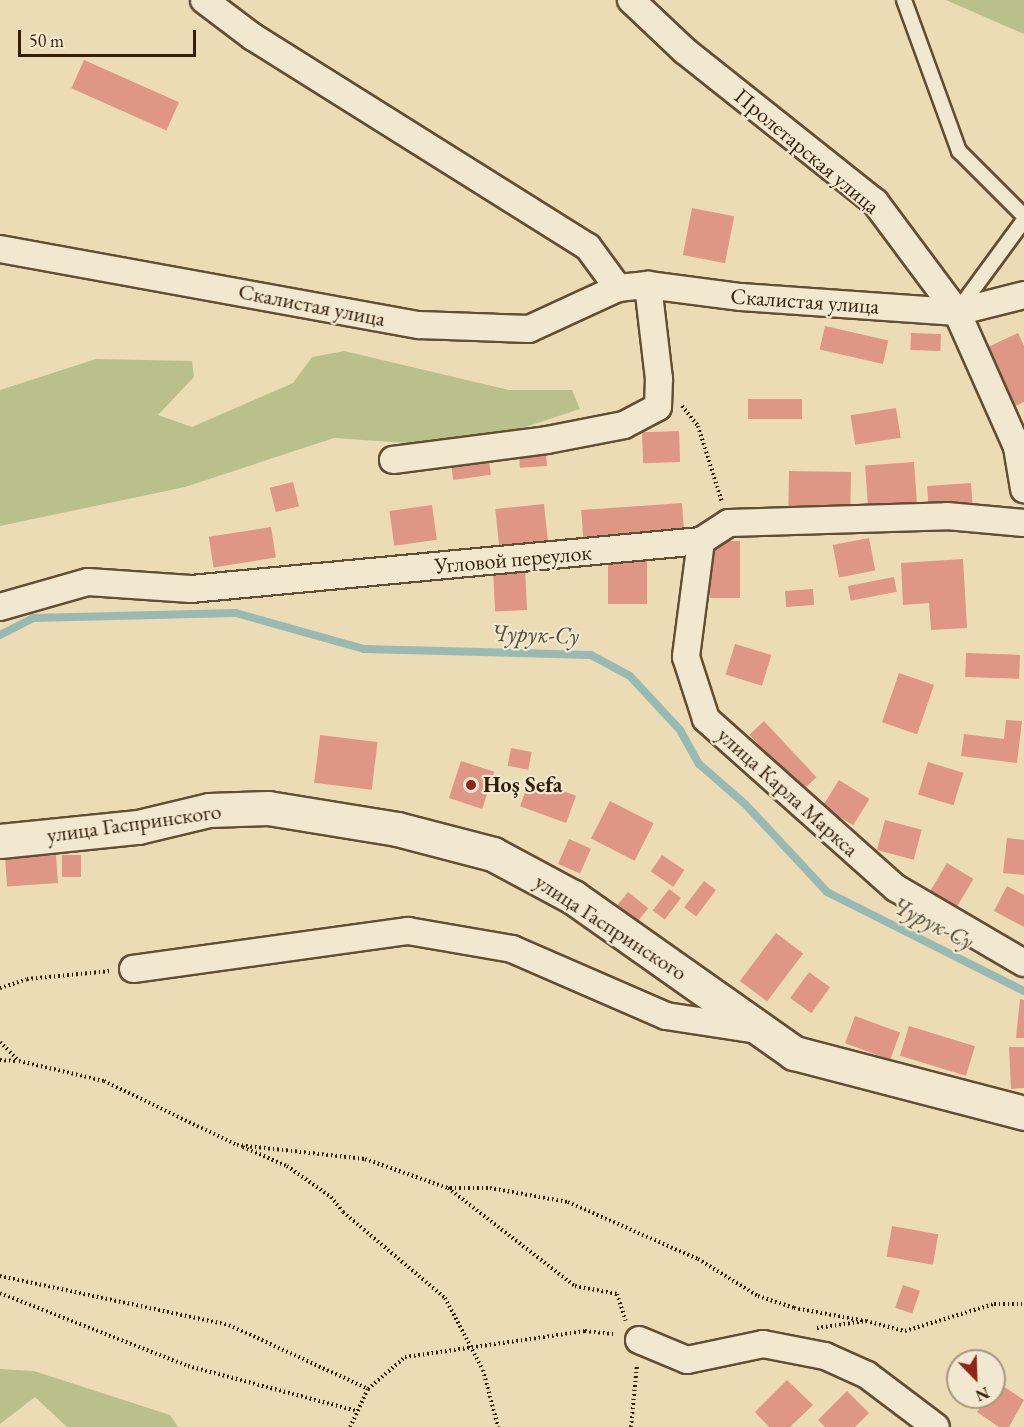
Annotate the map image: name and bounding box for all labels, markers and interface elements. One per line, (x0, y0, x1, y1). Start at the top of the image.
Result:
scale bar (21, 18, 200, 56)
text: 50 m (29, 29, 64, 52)
street label: Пролетарская улица (729, 83, 885, 219)
street label: Скалистая улица (236, 278, 388, 332)
street label: Скалистая улица (730, 283, 880, 319)
street label: Угловой переулок (433, 539, 593, 579)
water label: Чурук-Су (491, 618, 579, 650)
street label: улица Карла Маркса (712, 722, 864, 862)
place label: Hoş Sefa (483, 772, 562, 798)
marker: Hoş Sefa (464, 778, 478, 792)
street label: улица Гаспринского (45, 798, 223, 848)
street label: улица Гаспринского (530, 868, 692, 986)
water label: Чурук-Су (887, 890, 979, 956)
north arrow (946, 1349, 1006, 1409)
text: N (972, 1382, 993, 1406)

